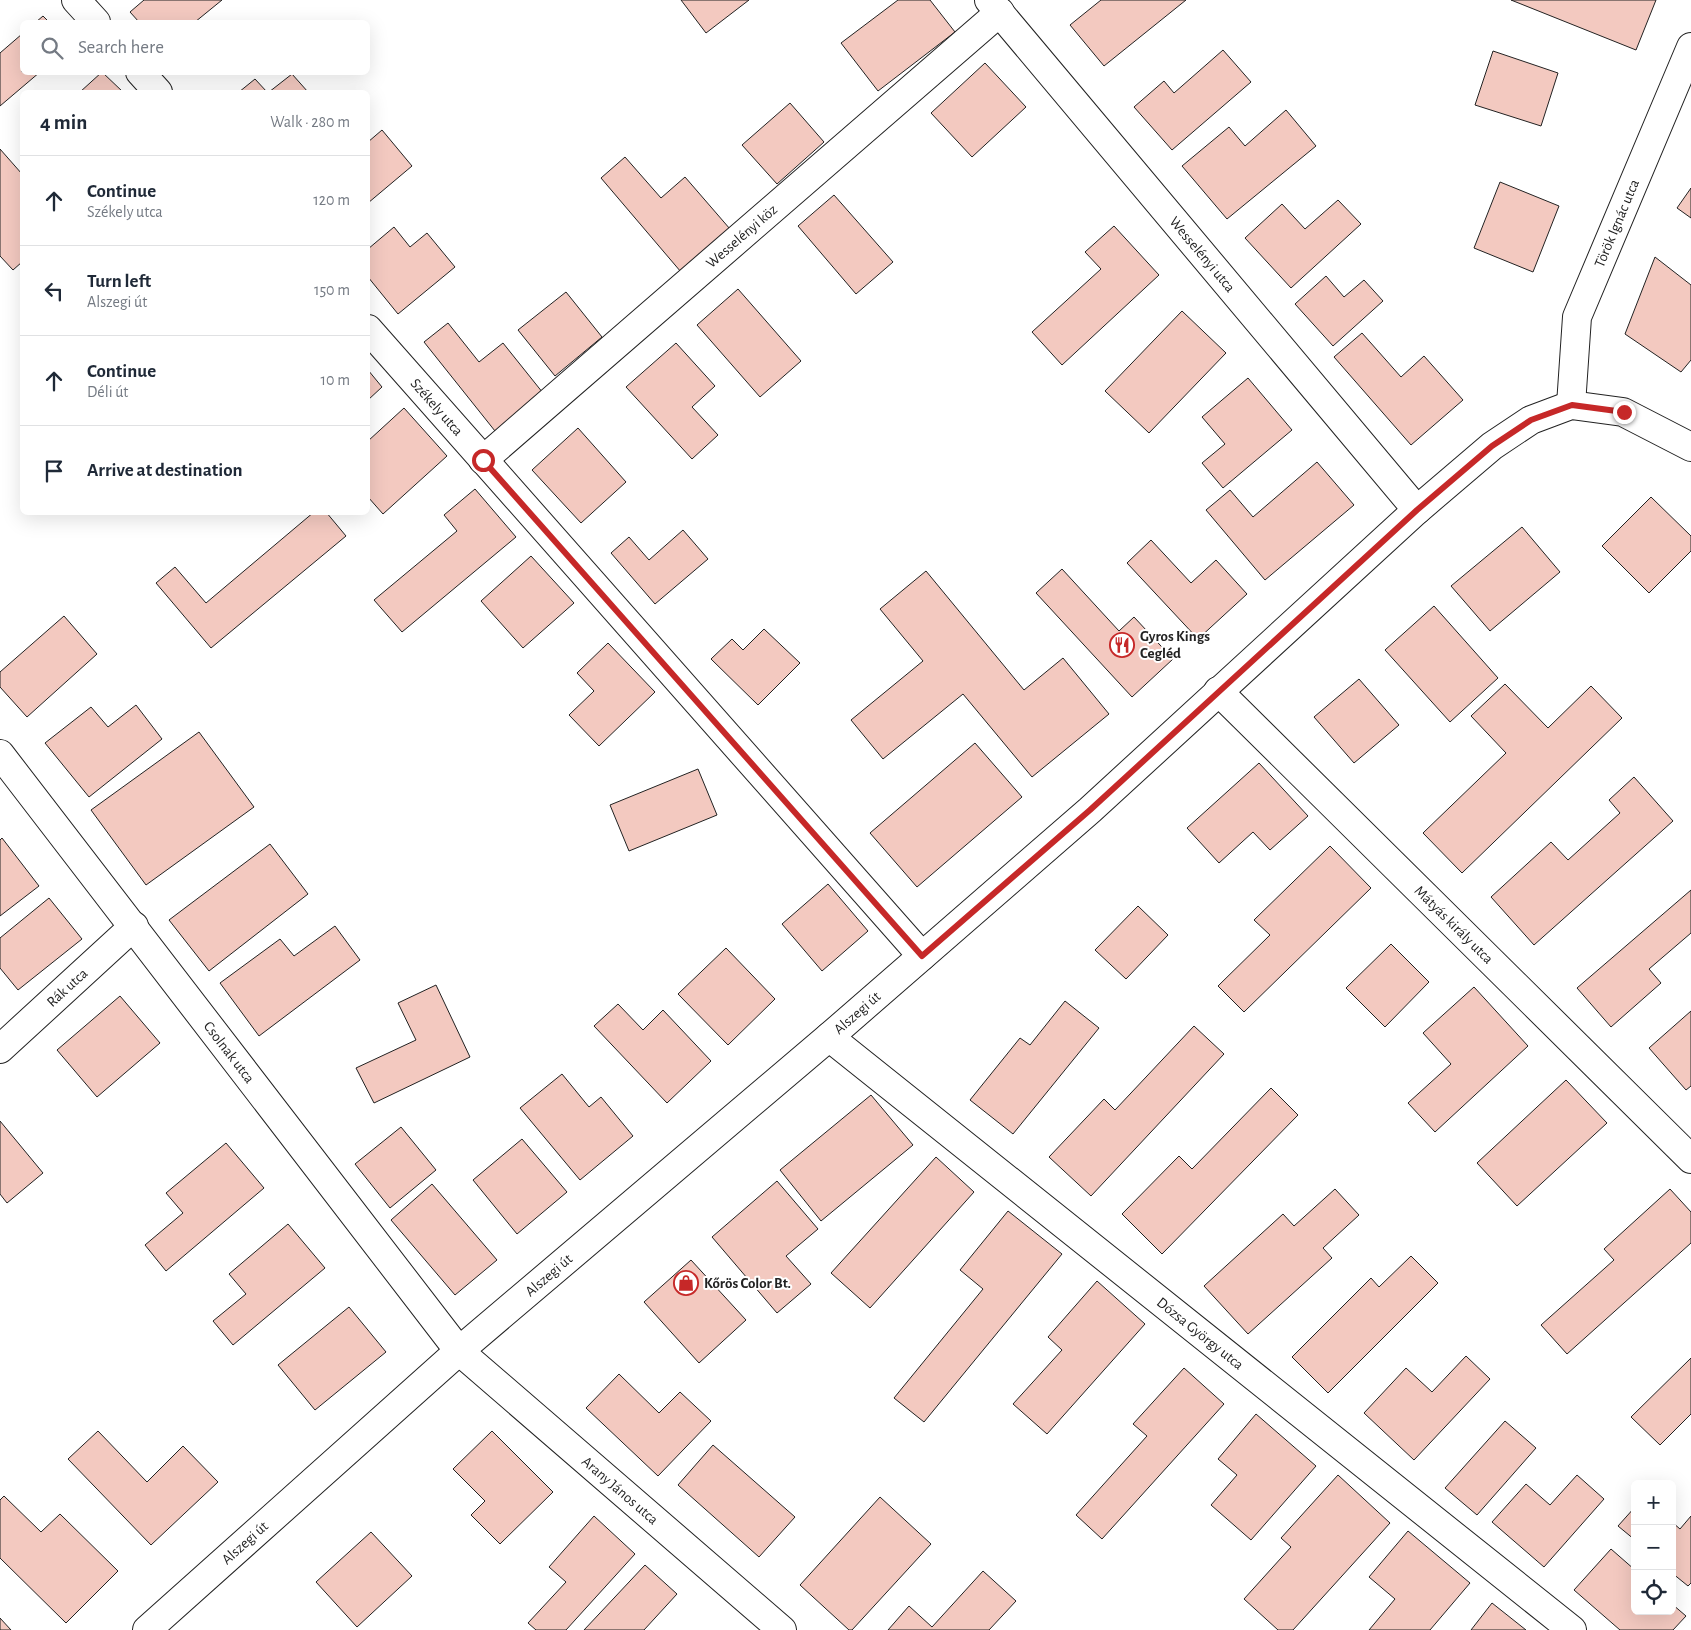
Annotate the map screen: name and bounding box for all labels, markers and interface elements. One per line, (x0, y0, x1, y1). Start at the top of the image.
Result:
search box (20, 20, 370, 75)
icon: search (38, 34, 66, 62)
text: Search here (78, 38, 164, 57)
text: 4 min (40, 112, 87, 133)
text: Walk · 280 m (270, 114, 350, 130)
street label: Török Ignác utca (1592, 177, 1642, 270)
text: Continue (87, 182, 156, 201)
icon: ahead (40, 187, 68, 215)
text: 120 m (313, 192, 350, 208)
street label: Wesselényi köz (704, 202, 780, 271)
text: Székely utca (87, 204, 163, 220)
street label: Wesselényi utca (1166, 214, 1238, 295)
text: Turn left (87, 272, 151, 291)
icon: left (40, 277, 68, 305)
text: 150 m (314, 282, 350, 298)
text: Alszegi út (87, 294, 147, 310)
text: Continue (87, 362, 156, 381)
icon: ahead (40, 367, 68, 395)
text: 10 m (321, 372, 350, 388)
street label: Székely utca (407, 376, 466, 439)
text: Déli út (87, 384, 128, 400)
route end (1613, 401, 1636, 424)
route start (472, 449, 495, 472)
icon: arrive (40, 457, 68, 485)
text: Arrive at destination (87, 461, 243, 480)
place label: Gyros Kings Cegléd (1140, 629, 1210, 661)
restaurant icon: Gyros Kings Cegléd (1109, 632, 1135, 658)
street label: Mátyás király utca (1411, 883, 1496, 967)
street label: Rák utca (44, 966, 91, 1010)
street label: Alszegi út (831, 989, 884, 1037)
street label: Csolnak utca (201, 1019, 257, 1086)
street label: Alszegi út (522, 1251, 575, 1299)
shop icon: Kőrös Color Bt. (673, 1270, 699, 1296)
place label: Kőrös Color Bt. (704, 1276, 791, 1291)
street label: Dózsa György utca (1154, 1295, 1246, 1373)
street label: Arany János utca (579, 1454, 661, 1528)
map controls (1631, 1480, 1676, 1615)
button: + (1631, 1480, 1676, 1525)
street label: Alszegi út (219, 1518, 271, 1568)
button: − (1631, 1525, 1676, 1570)
button: locate (1631, 1570, 1676, 1615)

